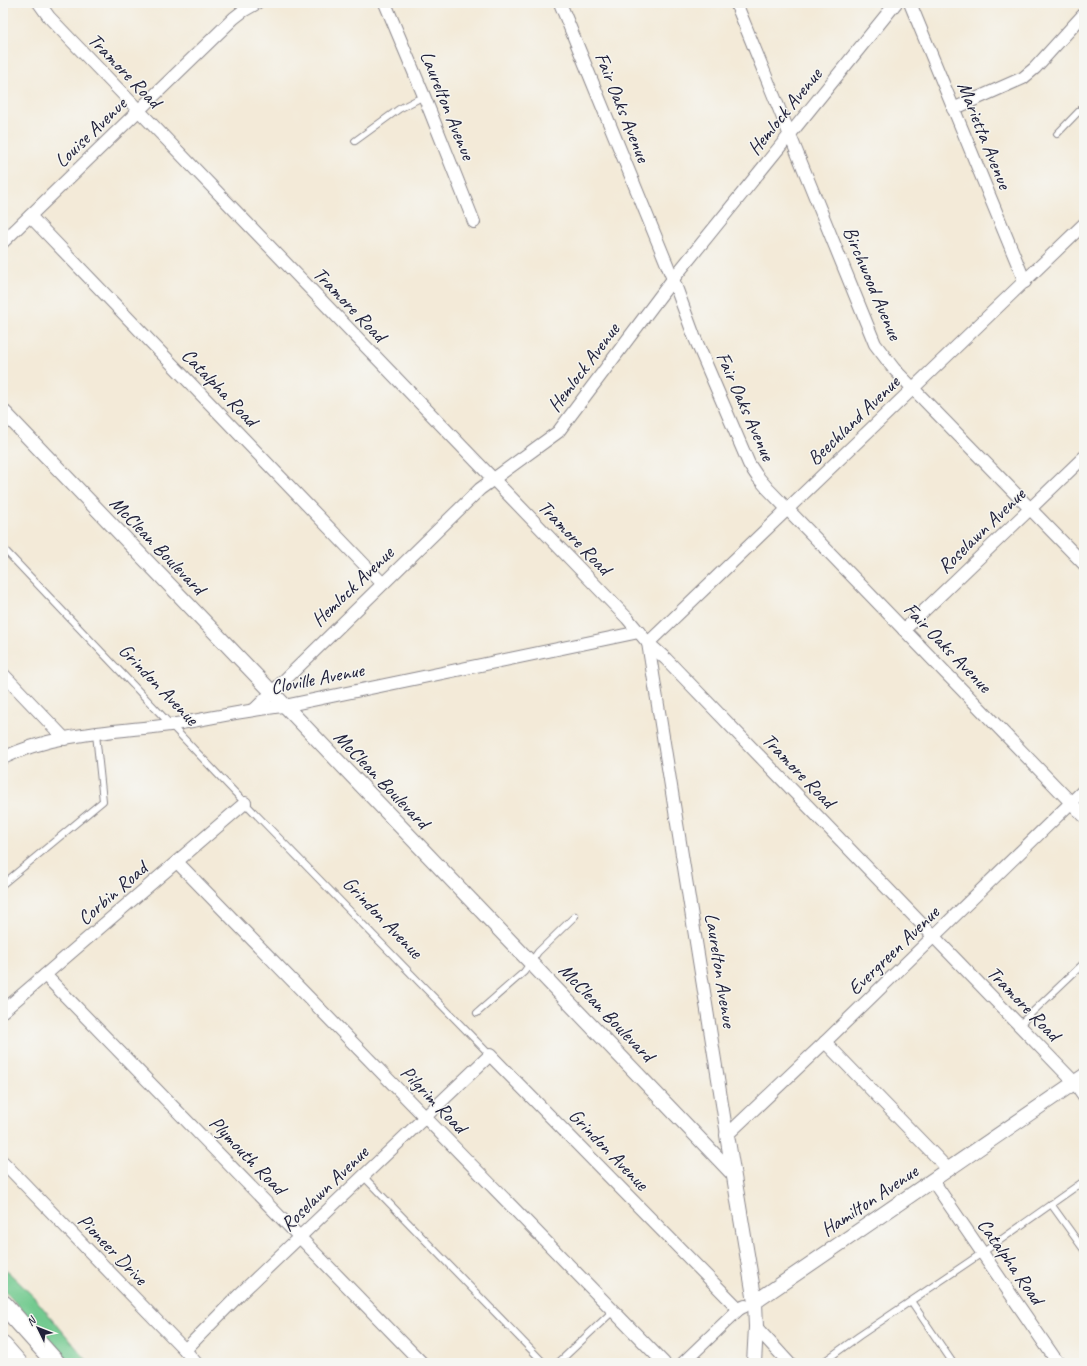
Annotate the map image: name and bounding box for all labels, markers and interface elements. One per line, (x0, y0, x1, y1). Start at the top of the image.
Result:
street label: Tramore Road (83, 28, 169, 115)
street label: Laurelton Avenue (414, 47, 481, 165)
street label: Fair Oaks Avenue (589, 49, 656, 167)
street label: Hemlock Avenue (742, 61, 828, 160)
street label: Marietta Avenue (952, 78, 1018, 194)
street label: Louise Avenue (49, 91, 133, 173)
street label: Birchwood Avenue (837, 223, 908, 345)
street label: Tramore Road (308, 262, 394, 349)
street label: Hemlock Avenue (542, 317, 626, 417)
street label: Catalpha Road (176, 343, 265, 434)
street label: Fair Oaks Avenue (711, 348, 781, 466)
street label: Beechland Avenue (802, 369, 906, 471)
street label: Roselawn Avenue (932, 481, 1032, 579)
street label: McClean Boulevard (104, 491, 213, 602)
street label: Tramore Road (533, 495, 619, 582)
street label: Hemlock Avenue (306, 540, 400, 632)
street label: Fair Oaks Avenue (898, 597, 998, 699)
street label: Grindon Avenue (113, 638, 205, 732)
street label: Cloville Avenue (268, 657, 367, 700)
street label: McClean Boulevard (328, 725, 437, 836)
street label: Tramore Road (757, 728, 843, 815)
street label: Corbin Road (72, 854, 155, 930)
street label: Grindon Avenue (337, 871, 429, 965)
street label: Evergreen Avenue (842, 899, 946, 1000)
street label: Laurelton Avenue (699, 911, 742, 1030)
street label: McClean Boulevard (553, 958, 662, 1069)
street label: Tramore Road (982, 961, 1068, 1048)
street label: Pilgrim Road (395, 1060, 474, 1141)
street label: Grindon Avenue (563, 1103, 655, 1197)
street label: Plymouth Road (204, 1111, 294, 1202)
street label: Roselawn Avenue (275, 1139, 375, 1237)
street label: Hamilton Avenue (816, 1158, 924, 1242)
street label: Pioneer Drive (72, 1208, 154, 1291)
street label: Catalpha Road (972, 1213, 1051, 1312)
north arrow (18, 1308, 58, 1348)
text: N (23, 1312, 40, 1328)

